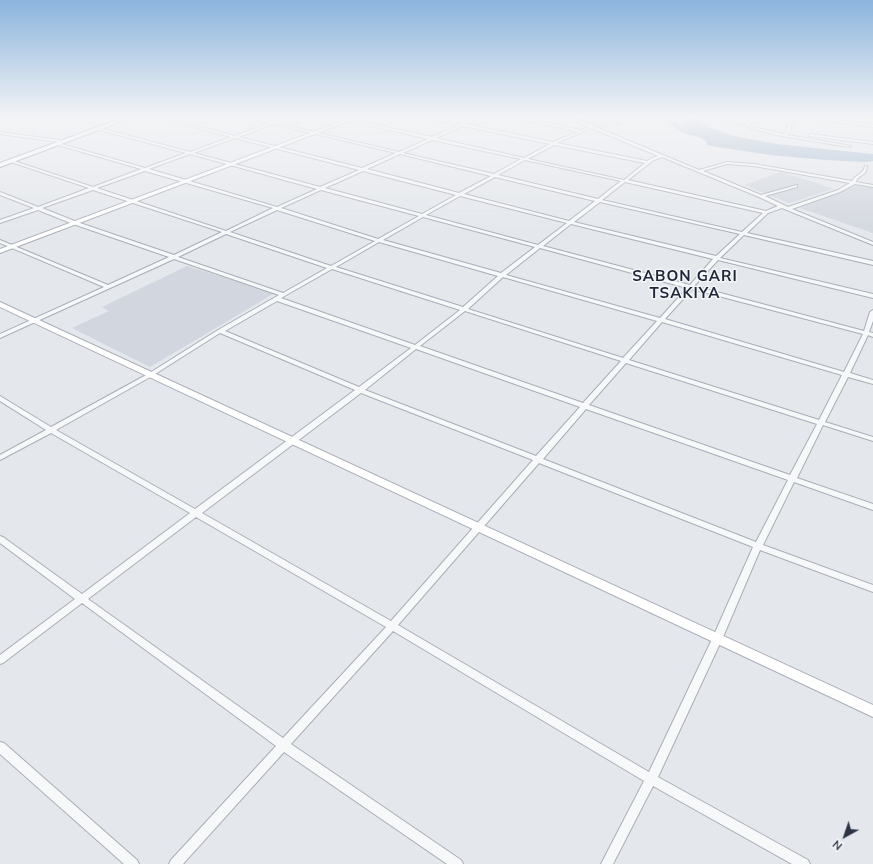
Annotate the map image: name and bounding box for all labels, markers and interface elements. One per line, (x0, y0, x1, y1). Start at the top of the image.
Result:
district label: SABON GARI TSAKIYA (632, 267, 738, 302)
north arrow (825, 816, 865, 856)
text: N (830, 837, 845, 853)

